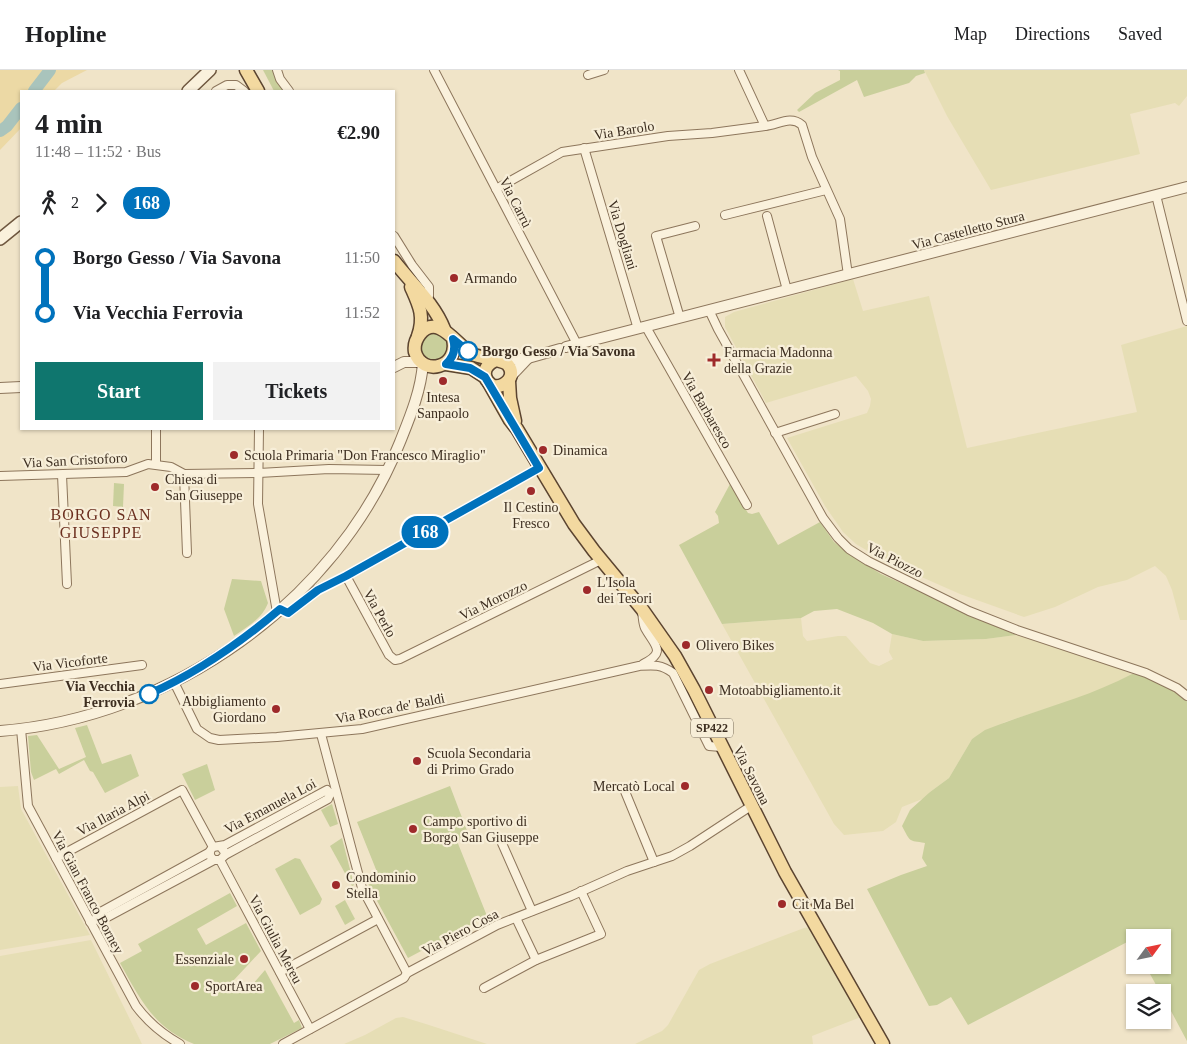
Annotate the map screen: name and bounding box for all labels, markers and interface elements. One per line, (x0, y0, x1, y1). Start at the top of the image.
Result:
text: Hopline (25, 21, 106, 47)
text: Map (954, 24, 987, 44)
text: Directions (1015, 24, 1090, 44)
text: Saved (1118, 24, 1162, 44)
text: 4 min (35, 108, 103, 139)
street label: Via Barolo (593, 118, 655, 143)
text: €2.90 (337, 122, 380, 143)
text: 11:48 – 11:52 · Bus (35, 143, 161, 160)
street label: Via Carrù (496, 174, 535, 230)
icon: walk (35, 189, 63, 217)
icon: forward (87, 189, 115, 217)
text: 168 (133, 193, 160, 213)
text: 2 (71, 194, 79, 211)
street label: Via Dogliani (605, 199, 640, 272)
street label: Via Castelletto Stura (910, 208, 1027, 253)
text: Borgo Gesso / Via Savona (73, 247, 281, 268)
text: 11:50 (344, 249, 380, 266)
place label: Armando (464, 271, 517, 286)
marker: Armando (448, 272, 460, 284)
text: Via Vecchia Ferrovia (73, 302, 243, 323)
text: 11:52 (344, 304, 380, 321)
marker: Borgo Gesso / Via Savona (458, 341, 478, 361)
place label: Borgo Gesso / Via Savona (482, 344, 635, 359)
place label: Farmacia Madonna della Grazie (724, 345, 833, 376)
marker: Farmacia Madonna della Grazie (708, 354, 720, 366)
button: Start (35, 362, 203, 420)
button: Tickets (213, 362, 380, 420)
street label: Via Barbaresco (679, 369, 735, 451)
marker: Intesa Sanpaolo (437, 375, 449, 387)
place label: Intesa Sanpaolo (417, 390, 469, 421)
place label: Dinamica (553, 443, 608, 458)
marker: Dinamica (537, 444, 549, 456)
place label: Scuola Primaria "Don Francesco Miraglio" (244, 448, 486, 463)
marker: Scuola Primaria "Don Francesco Miraglio" (228, 449, 240, 461)
street label: Via San Cristoforo (22, 450, 128, 471)
place label: Chiesa di San Giuseppe (165, 472, 242, 503)
marker: Chiesa di San Giuseppe (149, 481, 161, 493)
marker: Il Cestino Fresco (525, 485, 537, 497)
place label: Il Cestino Fresco (504, 500, 558, 531)
district label: BORGO SAN GIUSEPPE (50, 506, 152, 541)
line badge: 168 (396, 516, 454, 548)
text: 168 (412, 522, 439, 542)
street label: Via Piozzo (864, 540, 925, 581)
place label: L'Isola dei Tesori (597, 575, 652, 606)
street label: Via Morozzo (457, 578, 530, 623)
marker: L'Isola dei Tesori (581, 584, 593, 596)
street label: Via Perlo (360, 587, 399, 640)
place label: Olivero Bikes (696, 638, 774, 653)
marker: Olivero Bikes (680, 639, 692, 651)
street label: Via Vicoforte (32, 650, 108, 675)
place label: Via Vecchia Ferrovia (65, 679, 135, 710)
place label: Motoabbigliamento.it (719, 683, 841, 698)
marker: Via Vecchia Ferrovia (139, 684, 159, 704)
marker: Motoabbigliamento.it (703, 684, 715, 696)
street label: Via Rocca de' Baldi (334, 691, 446, 726)
place label: Abbigliamento Giordano (182, 694, 266, 725)
marker: Abbigliamento Giordano (270, 703, 282, 715)
road number: SP422 (691, 718, 733, 738)
street label: Via Savona (730, 743, 773, 808)
place label: Scuola Secondaria di Primo Grado (427, 746, 532, 777)
marker: Scuola Secondaria di Primo Grado (411, 755, 423, 767)
street label: Via Emanuela Loi (222, 776, 319, 837)
place label: Mercatò Local (593, 779, 675, 794)
marker: Mercatò Local (679, 780, 691, 792)
street label: Via Ilaria Alpi (74, 788, 152, 839)
place label: Campo sportivo di Borgo San Giuseppe (423, 814, 539, 845)
marker: Campo sportivo di Borgo San Giuseppe (407, 823, 419, 835)
street label: Via Gian Franco Borney (49, 828, 126, 956)
place label: Condominio Stella (346, 870, 416, 901)
marker: Condominio Stella (330, 879, 342, 891)
street label: Via Giulia Mereu (246, 892, 305, 986)
place label: Cit Ma Bel (792, 897, 854, 912)
marker: Cit Ma Bel (776, 898, 788, 910)
street label: Via Piero Cosa (420, 906, 501, 959)
north arrow (1126, 929, 1171, 974)
map controls (1126, 929, 1171, 1029)
place label: Essenziale (175, 952, 234, 967)
marker: Essenziale (238, 953, 250, 965)
place label: SportArea (205, 979, 263, 994)
marker: SportArea (189, 980, 201, 992)
button: layers (1126, 984, 1171, 1029)

